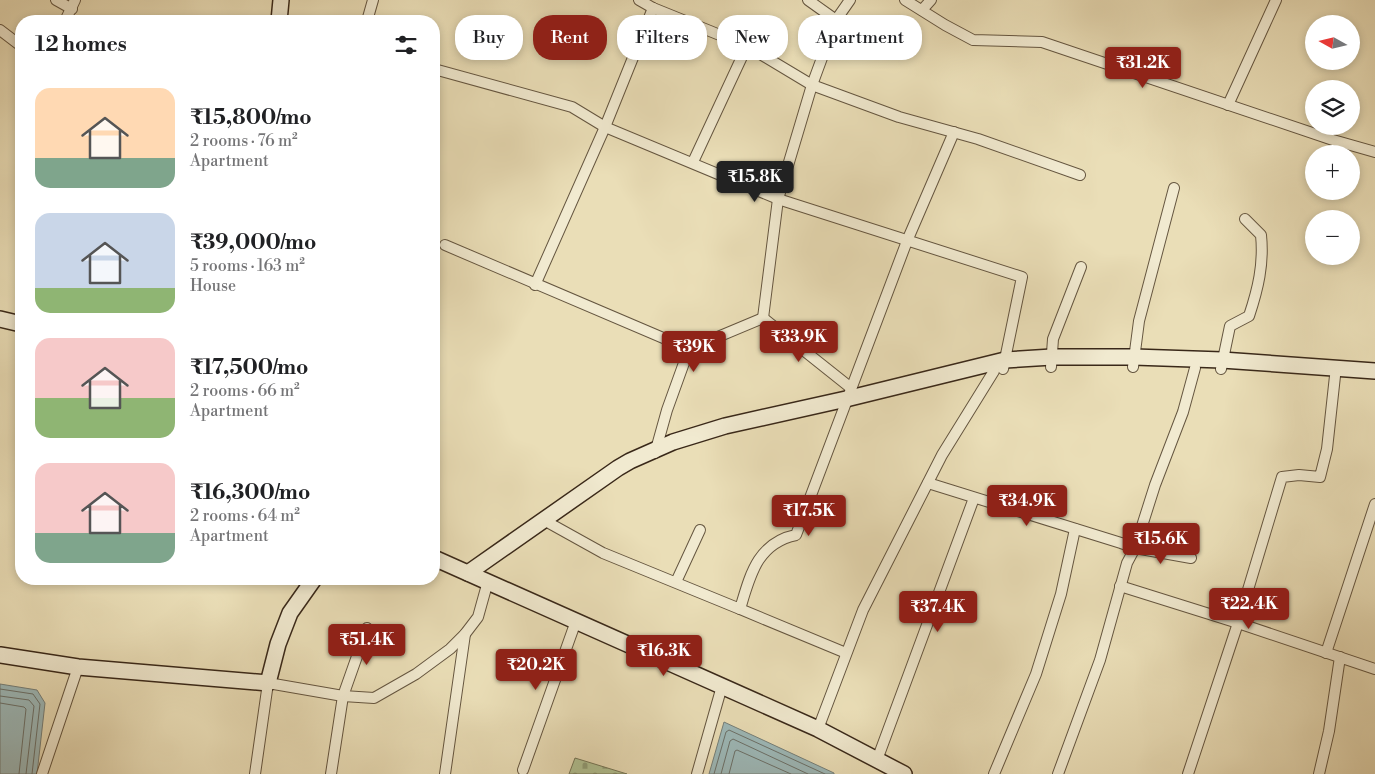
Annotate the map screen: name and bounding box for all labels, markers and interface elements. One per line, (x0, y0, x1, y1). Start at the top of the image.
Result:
chip: Buy (455, 15, 523, 60)
chip: Rent (533, 15, 607, 60)
chip: Filters (617, 15, 707, 60)
chip: New (717, 15, 788, 60)
chip: Apartment (798, 15, 922, 60)
north arrow (1305, 15, 1360, 70)
map controls (1305, 15, 1360, 265)
icon: filters (392, 31, 420, 59)
text: 12 homes (35, 32, 127, 58)
pin: ₹31.2K (1102, 46, 1184, 89)
text: ₹31.2K (1116, 53, 1170, 73)
button: layers (1305, 80, 1360, 135)
text: ₹15,800/mo (190, 105, 312, 131)
icon: home (75, 108, 135, 168)
text: 2 rooms · 76 m² (190, 131, 298, 151)
button: + (1305, 145, 1360, 200)
text: Apartment (190, 151, 269, 171)
pin: ₹15.8K (714, 160, 796, 203)
text: ₹15.8K (728, 167, 782, 187)
button: − (1305, 210, 1360, 265)
text: ₹39,000/mo (190, 230, 316, 256)
icon: home (75, 233, 135, 293)
text: 5 rooms · 163 m² (190, 256, 305, 276)
text: House (190, 276, 236, 296)
pin: ₹33.9K (758, 320, 840, 363)
text: ₹33.9K (771, 327, 827, 347)
pin: ₹39K (664, 330, 724, 373)
text: ₹39K (673, 337, 715, 357)
text: ₹17,500/mo (190, 355, 308, 381)
icon: home (75, 358, 135, 418)
text: 2 rooms · 66 m² (190, 381, 300, 401)
text: Apartment (190, 401, 269, 421)
text: ₹16,300/mo (190, 480, 310, 506)
icon: home (75, 483, 135, 543)
pin: ₹34.9K (986, 484, 1068, 527)
text: ₹34.9K (998, 491, 1056, 511)
pin: ₹17.5K (768, 494, 850, 537)
text: ₹17.5K (783, 501, 835, 521)
text: 2 rooms · 64 m² (190, 506, 300, 526)
pin: ₹15.6K (1120, 522, 1202, 565)
text: Apartment (190, 526, 269, 546)
text: ₹15.6K (1134, 529, 1188, 549)
pin: ₹22.4K (1208, 588, 1290, 630)
pin: ₹37.4K (897, 590, 979, 633)
text: ₹22.4K (1220, 594, 1278, 614)
text: ₹37.4K (910, 597, 966, 617)
pin: ₹51.4K (326, 624, 408, 666)
text: ₹51.4K (339, 630, 395, 650)
pin: ₹16.3K (623, 634, 705, 677)
text: ₹16.3K (637, 641, 691, 661)
pin: ₹20.2K (495, 648, 577, 691)
text: ₹20.2K (507, 655, 565, 675)

